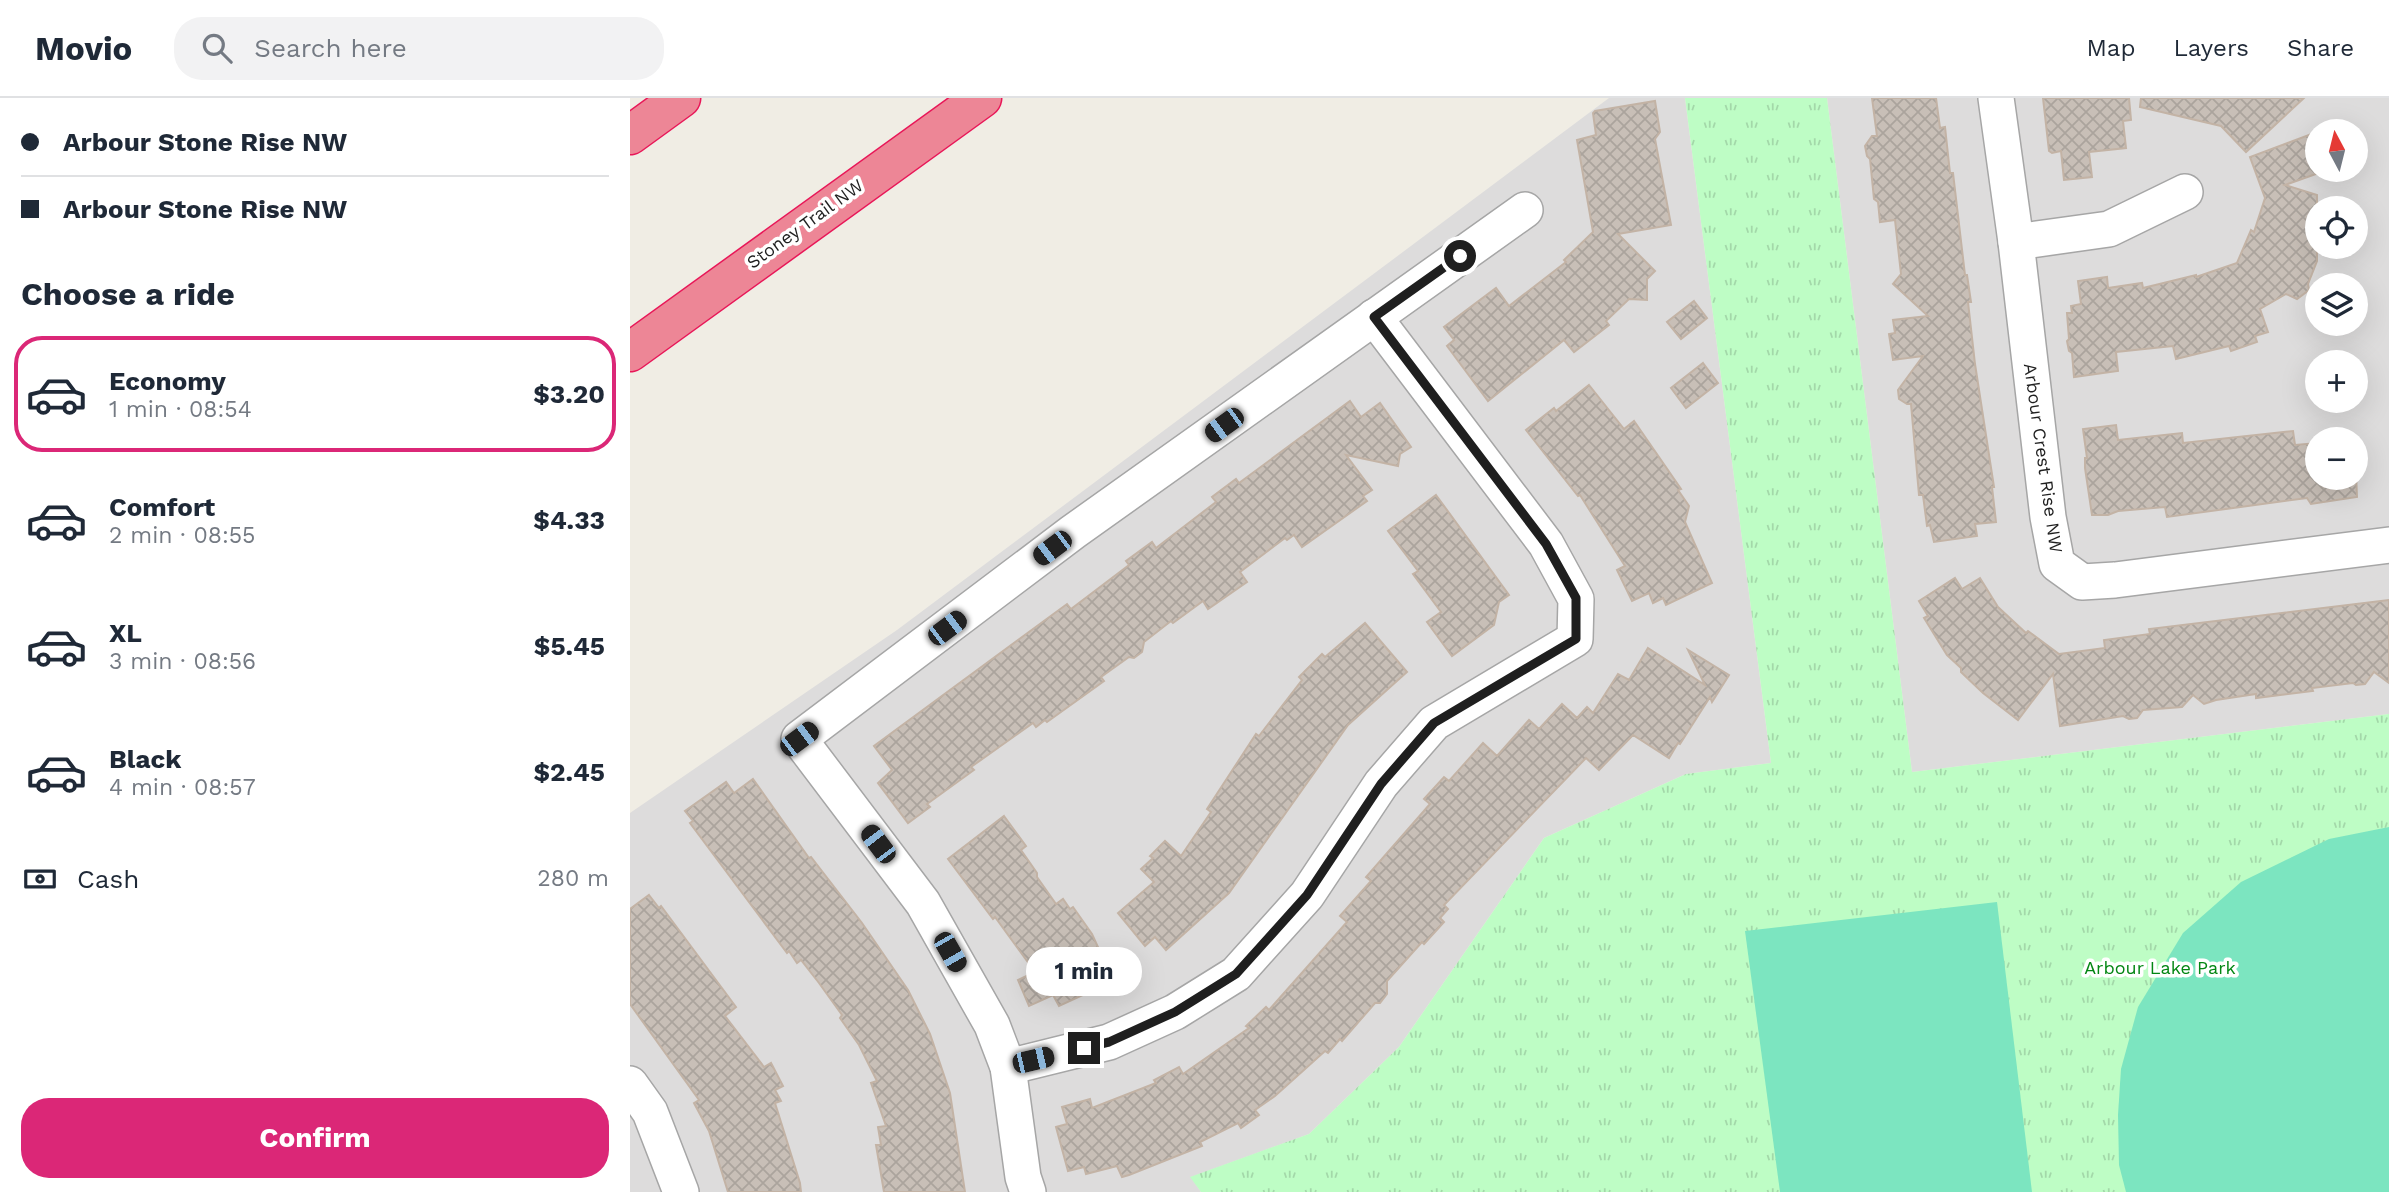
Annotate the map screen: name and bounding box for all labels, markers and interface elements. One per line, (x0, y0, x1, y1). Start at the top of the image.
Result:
search box (174, 17, 664, 80)
text: Movio (35, 29, 132, 68)
icon: search (198, 29, 236, 67)
text: Search here (254, 33, 407, 63)
text: Map (2087, 34, 2135, 62)
text: Layers (2173, 34, 2249, 62)
text: Share (2287, 34, 2354, 62)
north arrow (2305, 119, 2368, 182)
map controls (2305, 119, 2368, 490)
text: Arbour Stone Rise NW (63, 127, 347, 157)
street label: Stoney Trail NW (742, 174, 867, 273)
text: Arbour Stone Rise NW (63, 194, 347, 224)
button: locate (2305, 196, 2368, 259)
route start (1444, 240, 1476, 272)
button: layers (2305, 273, 2368, 336)
text: Choose a ride (21, 275, 235, 313)
button: + (2305, 350, 2368, 413)
street label: Arbour Crest Rise NW (2020, 362, 2067, 554)
icon: car (25, 363, 88, 426)
text: Economy (109, 366, 226, 396)
text: $3.20 (533, 379, 605, 409)
text: 1 min · 08:54 (109, 396, 252, 423)
car (1201, 404, 1248, 446)
button: − (2305, 427, 2368, 490)
icon: car (25, 489, 88, 552)
text: Comfort (109, 492, 215, 522)
text: $4.33 (533, 505, 605, 535)
text: 2 min · 08:55 (109, 522, 255, 549)
car (1029, 527, 1076, 569)
car (924, 607, 971, 649)
icon: car (25, 615, 88, 678)
text: XL (109, 618, 142, 648)
text: $5.45 (534, 631, 605, 661)
text: 3 min · 08:56 (109, 648, 256, 675)
car (776, 718, 823, 760)
icon: car (25, 741, 88, 804)
text: Black (109, 744, 181, 774)
text: $2.45 (533, 757, 605, 787)
text: 4 min · 08:57 (109, 774, 256, 801)
car (857, 821, 900, 867)
icon: cash (21, 860, 59, 898)
text: Cash (77, 864, 139, 894)
text: 280 m (537, 865, 609, 892)
car (931, 929, 970, 975)
callout: 1 min (1026, 946, 1142, 996)
park label: Arbour Lake Park (2084, 957, 2236, 978)
text: 1 min (1054, 958, 1114, 985)
route end (1068, 1032, 1100, 1064)
car (1011, 1045, 1056, 1075)
button: Confirm (21, 1098, 609, 1178)

